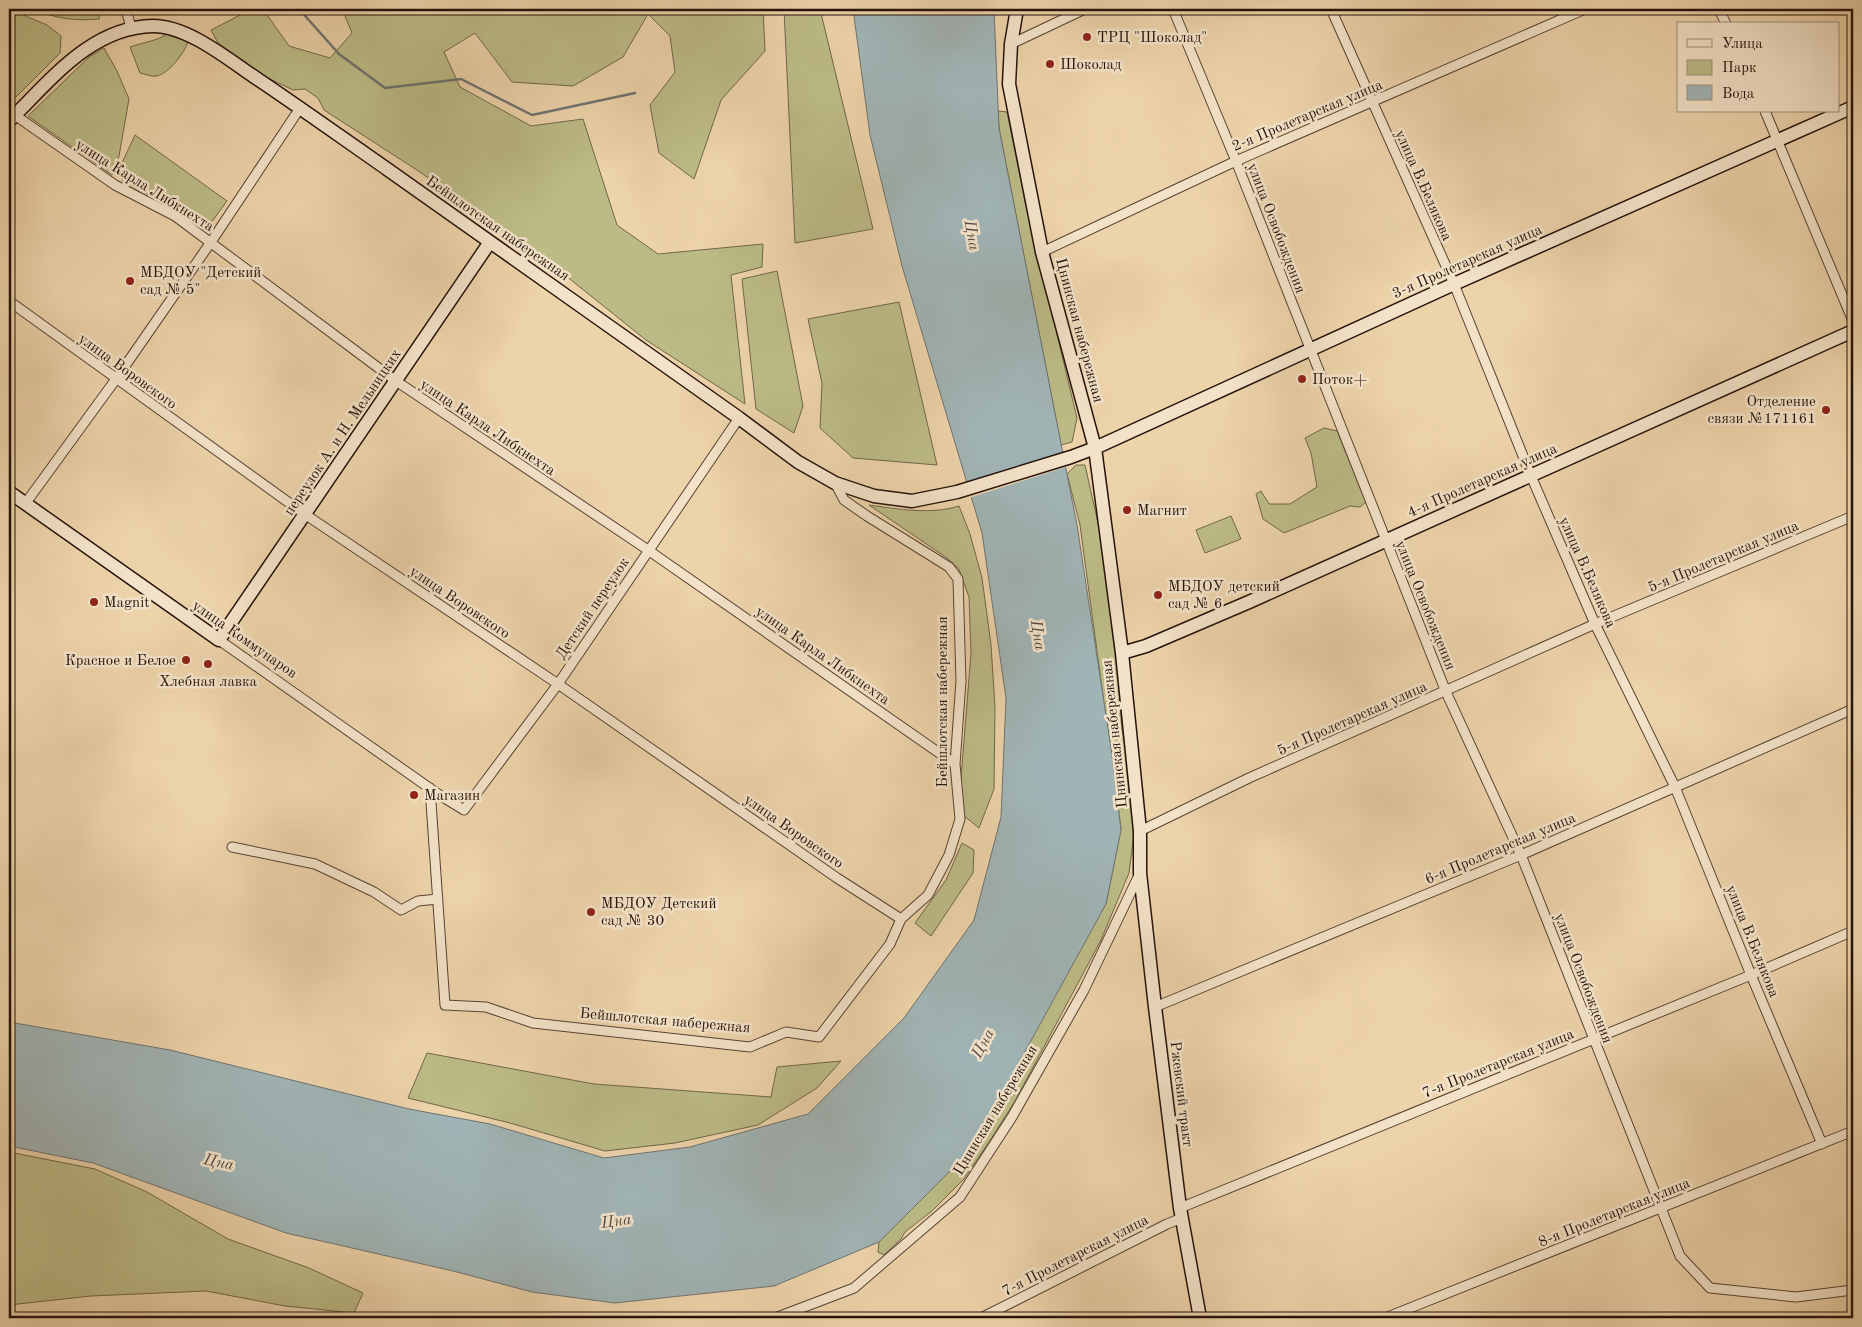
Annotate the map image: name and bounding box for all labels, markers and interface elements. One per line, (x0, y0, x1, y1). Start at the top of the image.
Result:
legend (1677, 22, 1840, 112)
marker: ТРЦ "Шоколад" (1081, 31, 1093, 43)
place label: ТРЦ "Шоколад" (1097, 31, 1207, 46)
text: Улица (1722, 37, 1763, 52)
marker: Шоколад (1044, 58, 1056, 70)
place label: Шоколад (1060, 58, 1122, 73)
text: Парк (1722, 61, 1757, 76)
street label: 2-я Пролетарская улица (1230, 78, 1386, 155)
text: Вода (1722, 87, 1755, 102)
street label: улица В.Белякова (1391, 128, 1454, 244)
street label: улица Карла Либкнехта (72, 138, 217, 235)
street label: улица Освобождения (1244, 161, 1307, 296)
street label: Бейшлотская набережная (423, 174, 572, 285)
water label: Цна (960, 218, 982, 252)
street label: 3-я Пролетарская улица (1391, 222, 1545, 302)
street label: Цнинская набережная (1052, 257, 1105, 404)
place label: МБДОУ "Детский сад № 5" (140, 266, 261, 298)
marker: МБДОУ "Детский сад № 5" (124, 275, 136, 287)
street label: улица Воровского (75, 332, 179, 413)
street label: переулок А. и Н. Мельницких (282, 347, 405, 519)
marker: Поток+ (1296, 373, 1308, 385)
place label: Поток+ (1312, 373, 1367, 388)
street label: улица Карла Либкнехта (417, 377, 558, 480)
place label: Отделение связи №171161 (1707, 395, 1816, 427)
marker: Отделение связи №171161 (1820, 404, 1832, 416)
street label: 4-я Пролетарская улица (1406, 441, 1560, 521)
marker: Магнит (1121, 504, 1133, 516)
place label: Магнит (1137, 504, 1187, 519)
street label: улица В.Белякова (1555, 515, 1618, 631)
street label: 5-я Пролетарская улица (1646, 519, 1802, 596)
street label: улица Освобождения (1392, 539, 1458, 673)
street label: Детский переулок (554, 555, 633, 662)
street label: улица Воровского (406, 564, 512, 642)
place label: МБДОУ детский сад № 6 (1168, 580, 1280, 612)
marker: МБДОУ детский сад № 6 (1152, 589, 1164, 601)
marker: Magnit (88, 596, 100, 608)
place label: Magnit (104, 596, 149, 611)
street label: улица Коммунаров (189, 598, 299, 682)
street label: улица Карла Либкнехта (752, 604, 892, 709)
street label: Бейшлотская набережная (936, 616, 951, 788)
water label: Цна (1027, 618, 1047, 652)
place label: Красное и Белое (65, 654, 176, 669)
marker: Красное и Белое (180, 654, 192, 666)
marker: Хлебная лавка (202, 658, 214, 670)
street label: Цнинская набережная (1100, 659, 1131, 809)
place label: Хлебная лавка (159, 675, 258, 690)
street label: 5-я Пролетарская улица (1276, 679, 1430, 759)
marker: Магазин (408, 789, 420, 801)
place label: Магазин (424, 789, 480, 804)
street label: улица Воровского (741, 792, 846, 872)
street label: 6-я Пролетарская улица (1423, 811, 1579, 888)
street label: улица В.Белякова (1722, 883, 1781, 1000)
place label: МБДОУ Детский сад № 30 (601, 897, 717, 929)
marker: МБДОУ Детский сад № 30 (585, 906, 597, 918)
street label: улица Освобождения (1551, 911, 1614, 1046)
street label: Бейшлотская набережная (579, 1007, 751, 1036)
water label: Цна (969, 1026, 998, 1062)
street label: 7-я Пролетарская улица (1421, 1027, 1577, 1102)
street label: Ржевский тракт (1167, 1040, 1194, 1148)
street label: Цнинская набережная (952, 1043, 1041, 1178)
water label: Цна (201, 1152, 236, 1174)
street label: 8-я Пролетарская улица (1537, 1176, 1693, 1251)
water label: Цна (599, 1212, 633, 1232)
street label: 7-я Пролетарская улица (1000, 1213, 1152, 1300)

